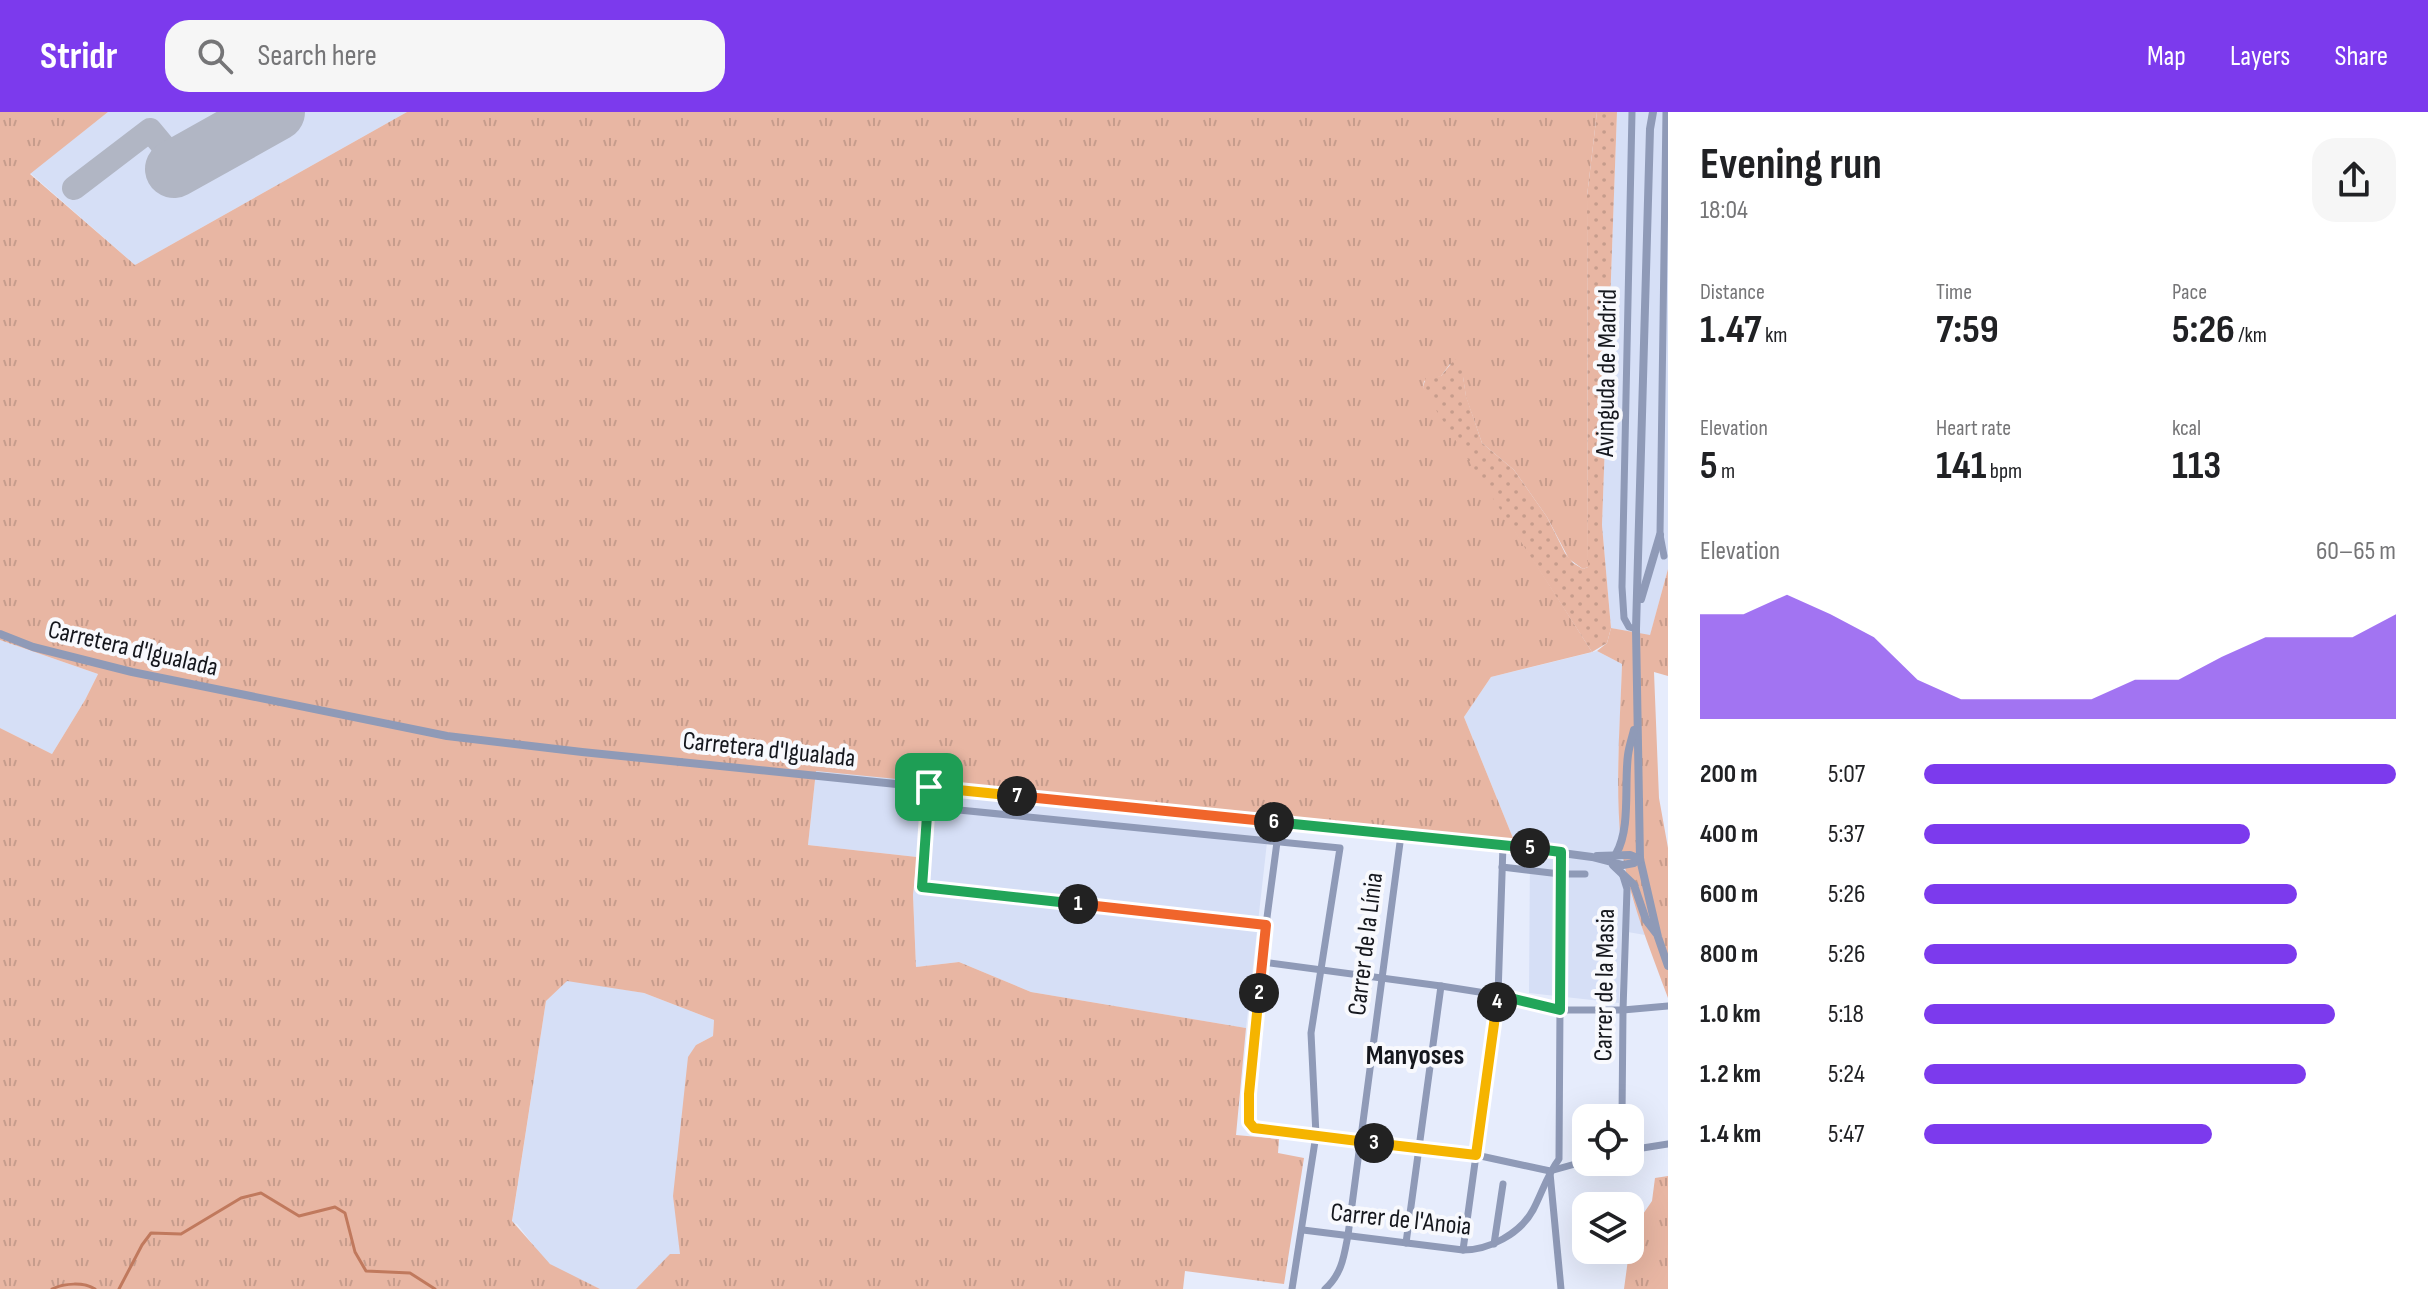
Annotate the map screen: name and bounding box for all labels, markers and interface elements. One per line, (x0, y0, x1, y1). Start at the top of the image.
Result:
search box (165, 20, 725, 92)
text: Stridr (40, 34, 117, 79)
icon: search (193, 34, 237, 78)
text: Search here (257, 38, 377, 74)
text: Map (2147, 40, 2186, 73)
text: Layers (2230, 40, 2290, 73)
text: Share (2334, 40, 2388, 73)
text: Evening run (1700, 138, 1882, 191)
button: share (2312, 138, 2396, 222)
text: 18:04 (1700, 195, 1748, 226)
text: Distance (1700, 279, 1765, 306)
text: Time (1936, 279, 1972, 306)
text: Pace (2172, 279, 2207, 306)
street label: Avinguda de Madrid (1590, 289, 1624, 458)
text: 1.47 (1700, 306, 1761, 354)
text: 7:59 (1936, 306, 1999, 354)
text: 5:26 (2172, 306, 2235, 354)
text: km (1761, 322, 1788, 349)
text: /km (2235, 322, 2267, 349)
text: Elevation (1700, 415, 1768, 442)
text: Heart rate (1936, 415, 2011, 442)
text: kcal (2172, 415, 2201, 442)
text: 5 (1700, 442, 1718, 490)
text: 141 (1936, 442, 1986, 490)
text: 113 (2172, 442, 2221, 490)
text: m (1718, 458, 1735, 485)
text: bpm (1986, 458, 2022, 485)
text: Elevation (1700, 536, 1780, 567)
text: 60–65 m (2316, 536, 2396, 567)
street label: Carretera d'Igualada (45, 614, 221, 684)
street label: Carretera d'Igualada (681, 726, 857, 774)
pin (895, 753, 963, 821)
text: 200 m (1700, 759, 1757, 790)
text: 5:07 (1828, 759, 1865, 790)
icon: arrive (907, 765, 951, 809)
pin: 7 (997, 776, 1037, 816)
text: 7 (1012, 782, 1022, 809)
pin: 6 (1254, 802, 1294, 842)
text: 6 (1269, 808, 1279, 835)
text: 400 m (1700, 819, 1758, 850)
text: 5:37 (1828, 819, 1865, 850)
pin: 5 (1510, 828, 1550, 868)
text: 5 (1525, 834, 1535, 861)
street label: Carrer de la Línia (1342, 871, 1390, 1017)
text: 600 m (1700, 879, 1758, 910)
text: 5:26 (1828, 879, 1865, 910)
pin: 1 (1058, 884, 1098, 924)
text: 1 (1074, 890, 1082, 917)
street label: Carrer de la Masia (1588, 908, 1622, 1062)
text: 800 m (1700, 939, 1758, 970)
text: 5:26 (1828, 939, 1865, 970)
pin: 2 (1239, 973, 1279, 1013)
text: 2 (1254, 979, 1264, 1006)
pin: 4 (1477, 982, 1517, 1022)
text: 4 (1492, 988, 1502, 1015)
text: 1.0 km (1700, 999, 1761, 1030)
text: 5:18 (1828, 999, 1864, 1030)
district label: Manyoses (1366, 1039, 1464, 1072)
text: 1.2 km (1700, 1059, 1761, 1090)
text: 5:24 (1828, 1059, 1865, 1090)
map controls (1572, 1104, 1644, 1264)
button: locate (1572, 1104, 1644, 1176)
text: 1.4 km (1700, 1119, 1761, 1150)
text: 5:47 (1828, 1119, 1864, 1150)
pin: 3 (1354, 1123, 1394, 1163)
text: 3 (1369, 1129, 1379, 1156)
button: layers (1572, 1192, 1644, 1264)
street label: Carrer de l'Anoia (1329, 1197, 1473, 1243)

